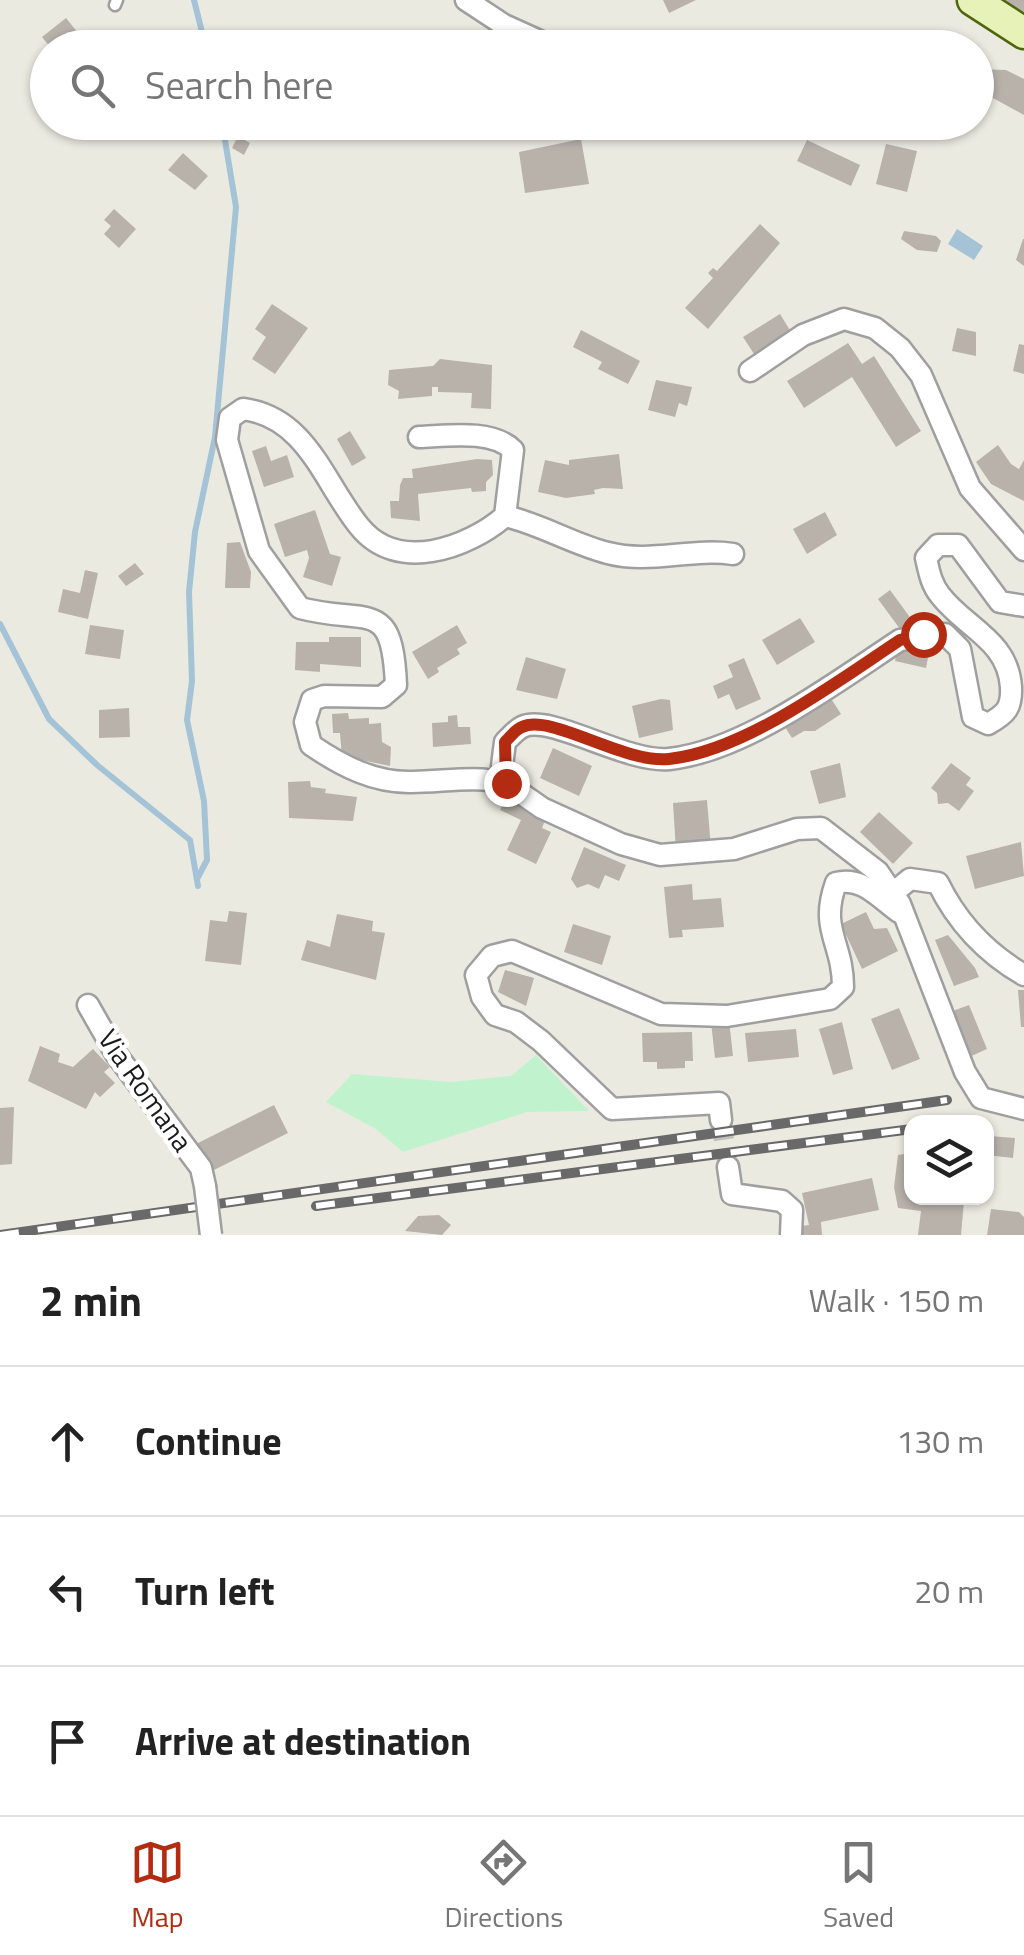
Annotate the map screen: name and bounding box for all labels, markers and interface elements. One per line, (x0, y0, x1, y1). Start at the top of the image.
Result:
search box (30, 30, 994, 140)
text: Search here (145, 56, 333, 114)
icon: search (65, 58, 120, 113)
route start (901, 612, 947, 658)
route end (484, 761, 530, 807)
street label: Via Romana (88, 1020, 204, 1160)
map controls (904, 1115, 994, 1205)
button: layers (904, 1115, 994, 1205)
text: 2 min (40, 1268, 142, 1332)
text: Walk · 150 m (809, 1276, 984, 1324)
text: Continue (135, 1412, 282, 1470)
icon: ahead (40, 1414, 95, 1469)
text: 130 m (896, 1417, 984, 1465)
text: Turn left (135, 1562, 275, 1620)
icon: left (40, 1564, 95, 1619)
text: 20 m (914, 1567, 984, 1615)
text: Arrive at destination (135, 1712, 471, 1770)
icon: arrive (40, 1714, 95, 1769)
tab: Map (130, 1835, 185, 1938)
tab: Directions (445, 1835, 563, 1938)
tab: Saved (823, 1835, 894, 1938)

